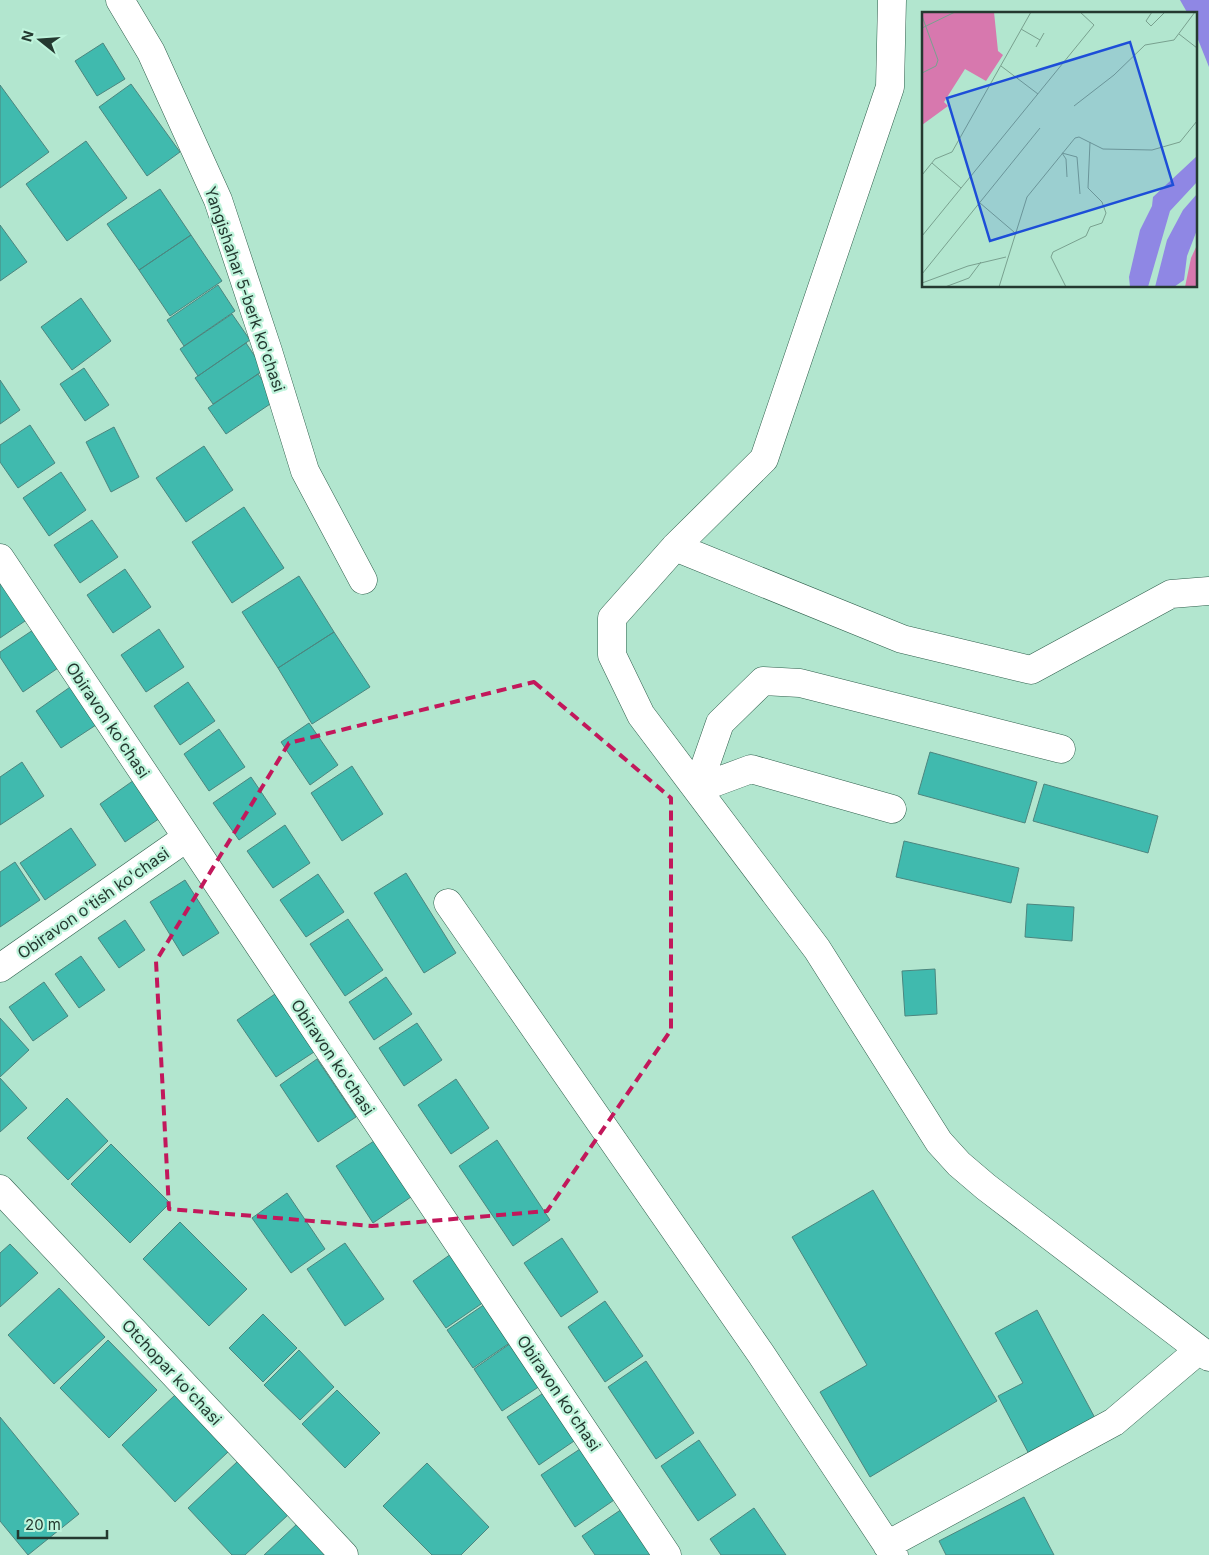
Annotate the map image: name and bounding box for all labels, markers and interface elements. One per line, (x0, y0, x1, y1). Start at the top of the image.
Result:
inset map (922, 12, 1196, 288)
north arrow (15, 15, 65, 65)
text: N (17, 28, 37, 44)
street label: Yangishahar 5-berk ko'chasi (200, 184, 290, 394)
street label: Obiravon ko'chasi (62, 658, 154, 782)
street label: Obiravon o'tish ko'chasi (13, 843, 173, 963)
street label: Obiravon ko'chasi (287, 995, 379, 1119)
street label: Otchopar ko'chasi (118, 1315, 226, 1429)
street label: Obiravon ko'chasi (513, 1331, 605, 1455)
scale bar (18, 1508, 106, 1540)
text: 20 m (25, 1515, 61, 1534)

